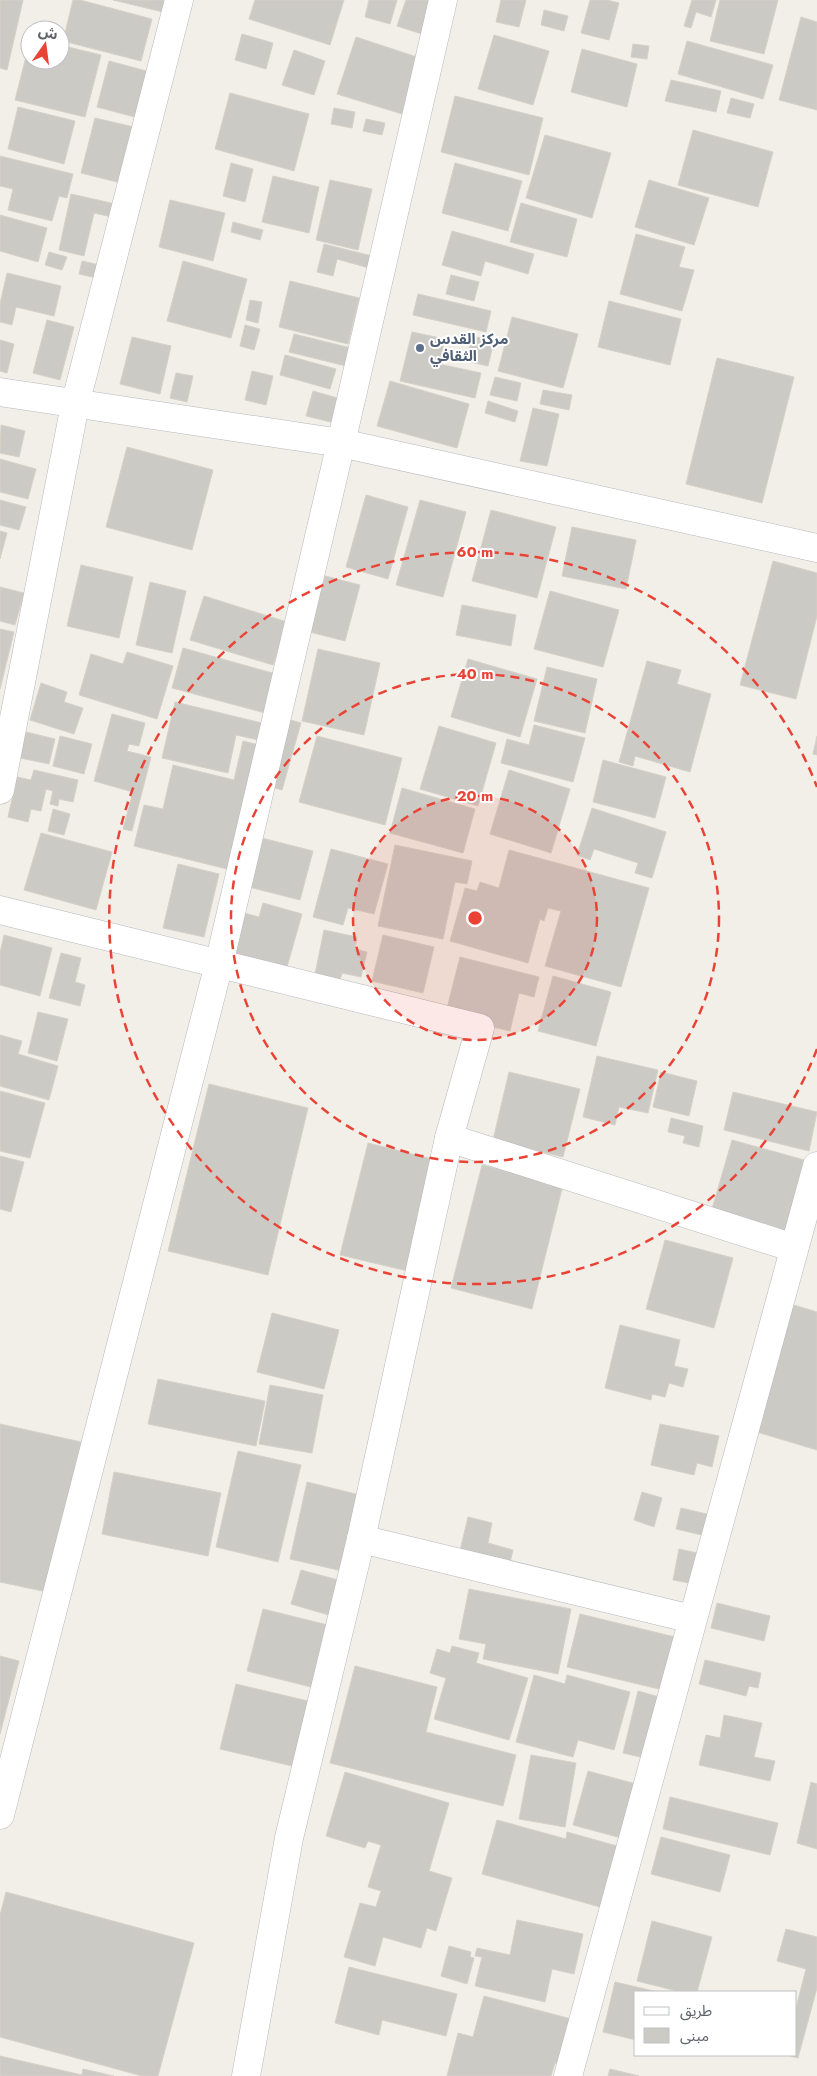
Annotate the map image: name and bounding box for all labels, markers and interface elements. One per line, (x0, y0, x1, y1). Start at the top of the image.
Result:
north arrow (20, 20, 70, 70)
text: ش (36, 20, 60, 44)
place label: مركز القدس الثقافي (430, 328, 509, 367)
marker: مركز القدس الثقافي (414, 342, 426, 354)
text: 60 m (457, 541, 493, 563)
text: 40 m (456, 663, 494, 685)
text: 20 m (457, 785, 493, 807)
centre of rings (466, 909, 484, 927)
legend (634, 1991, 797, 2056)
text: طريق (680, 2000, 712, 2022)
text: مبنى (680, 2025, 709, 2047)

